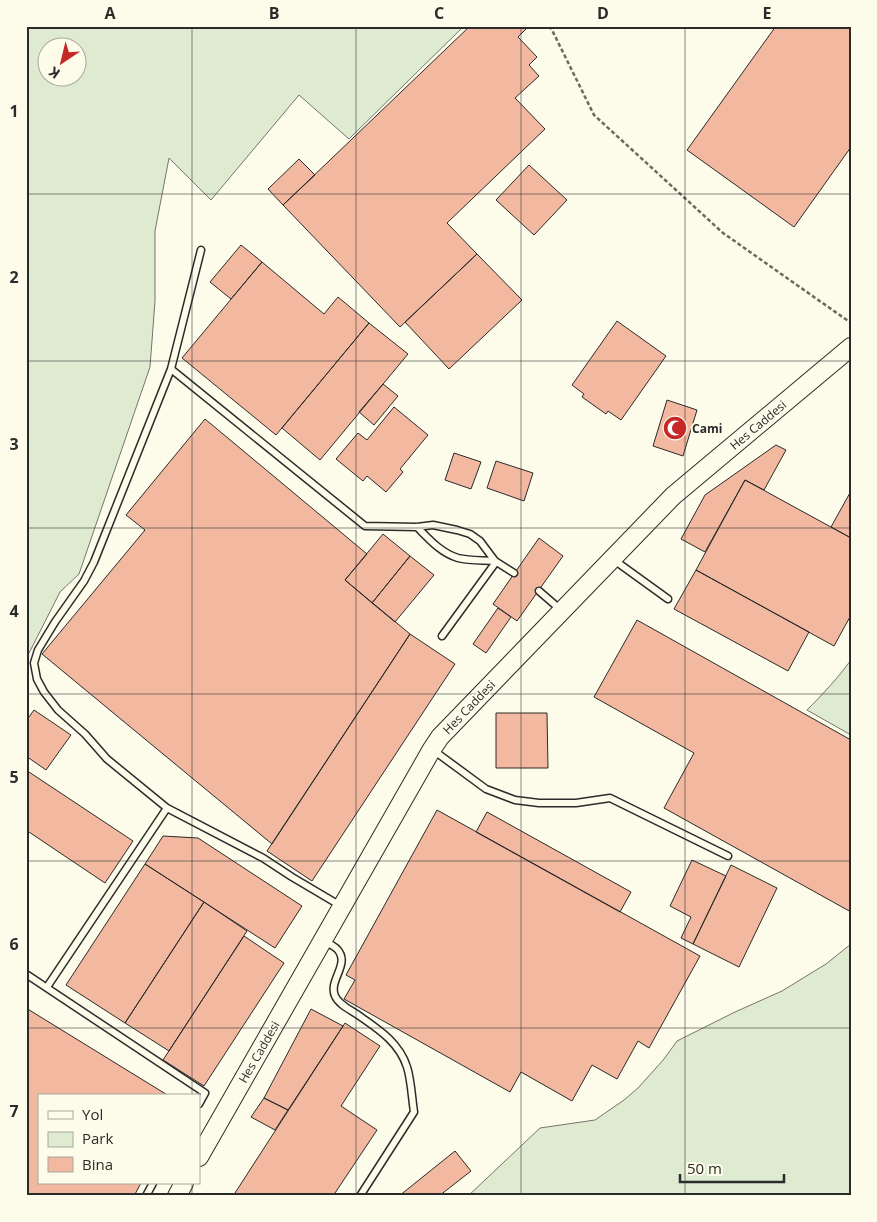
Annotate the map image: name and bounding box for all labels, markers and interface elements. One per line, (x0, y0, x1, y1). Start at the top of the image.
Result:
text: A (104, 2, 116, 24)
text: B (269, 2, 279, 24)
text: C (434, 2, 444, 24)
text: D (597, 2, 609, 24)
text: E (763, 2, 772, 24)
north arrow (38, 38, 88, 88)
text: K (44, 62, 64, 84)
text: 1 (9, 100, 19, 122)
text: 2 (9, 266, 19, 288)
street label: Hes Caddesi (726, 396, 790, 454)
mosque icon: Cami (662, 415, 688, 441)
place label: Cami (692, 420, 722, 437)
text: 3 (9, 433, 19, 455)
text: 4 (9, 600, 19, 622)
street label: Hes Caddesi (439, 676, 499, 738)
text: 5 (9, 766, 19, 788)
text: 6 (9, 933, 19, 955)
street label: Hes Caddesi (234, 1018, 284, 1086)
legend (38, 1094, 200, 1184)
text: 7 (9, 1100, 19, 1122)
text: Yol (82, 1104, 103, 1124)
text: Park (82, 1128, 113, 1148)
scale bar (680, 1152, 783, 1184)
text: Bina (82, 1154, 113, 1174)
text: 50 m (687, 1158, 722, 1178)

